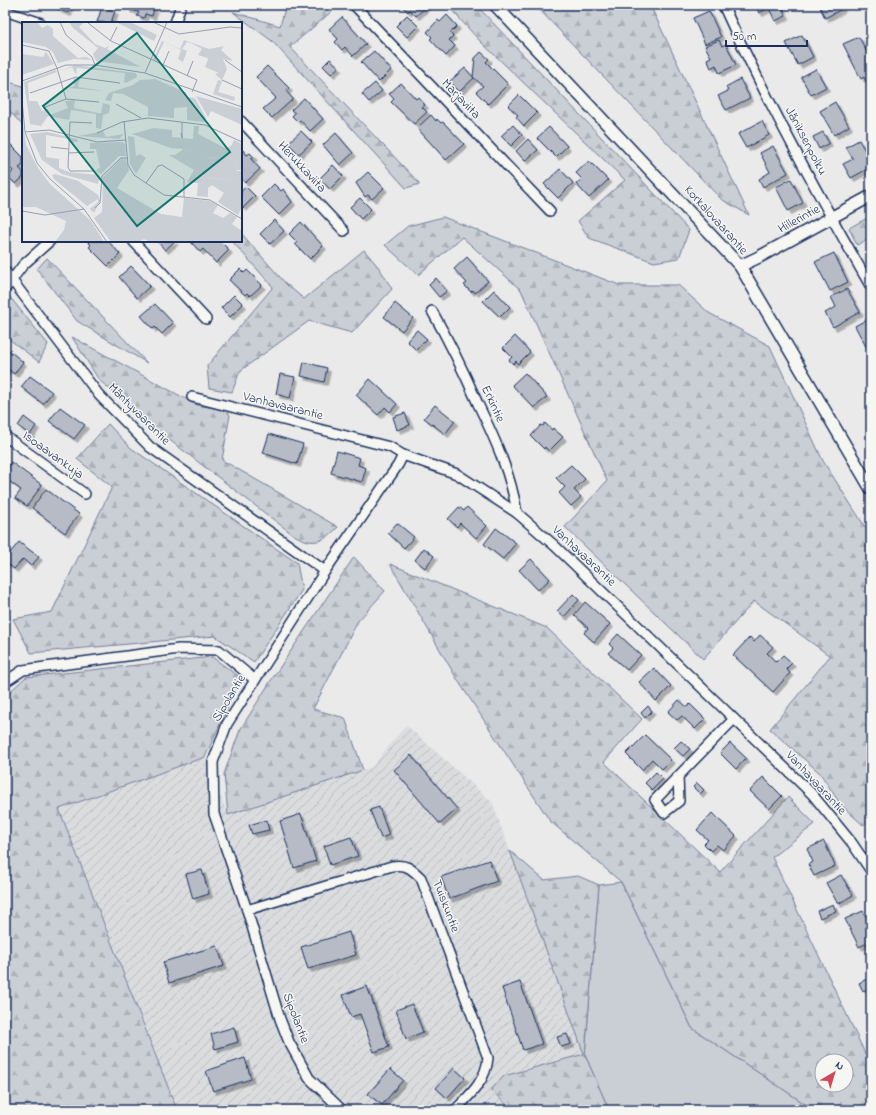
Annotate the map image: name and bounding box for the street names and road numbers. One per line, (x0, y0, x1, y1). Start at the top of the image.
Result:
street label: Marjaviita (437, 75, 485, 123)
street label: Jäniksenpolku (780, 103, 832, 179)
street label: Herukkaviita (273, 137, 331, 197)
street label: Korkalovaarantie (680, 181, 753, 259)
street label: Hillerintie (775, 200, 824, 238)
street label: Mäntyvaarantie (103, 378, 175, 450)
street label: Erkintie (476, 382, 510, 426)
street label: Vanhavaarantie (240, 387, 325, 425)
street label: Isoaavankuja (18, 426, 88, 484)
street label: Vanhavaarantie (547, 520, 621, 591)
street label: Sipolantie (207, 671, 251, 725)
street label: Vanhavaarantie (780, 746, 851, 820)
street label: Tuiskuntie (427, 877, 465, 935)
street label: Sipolantie (278, 990, 314, 1046)

